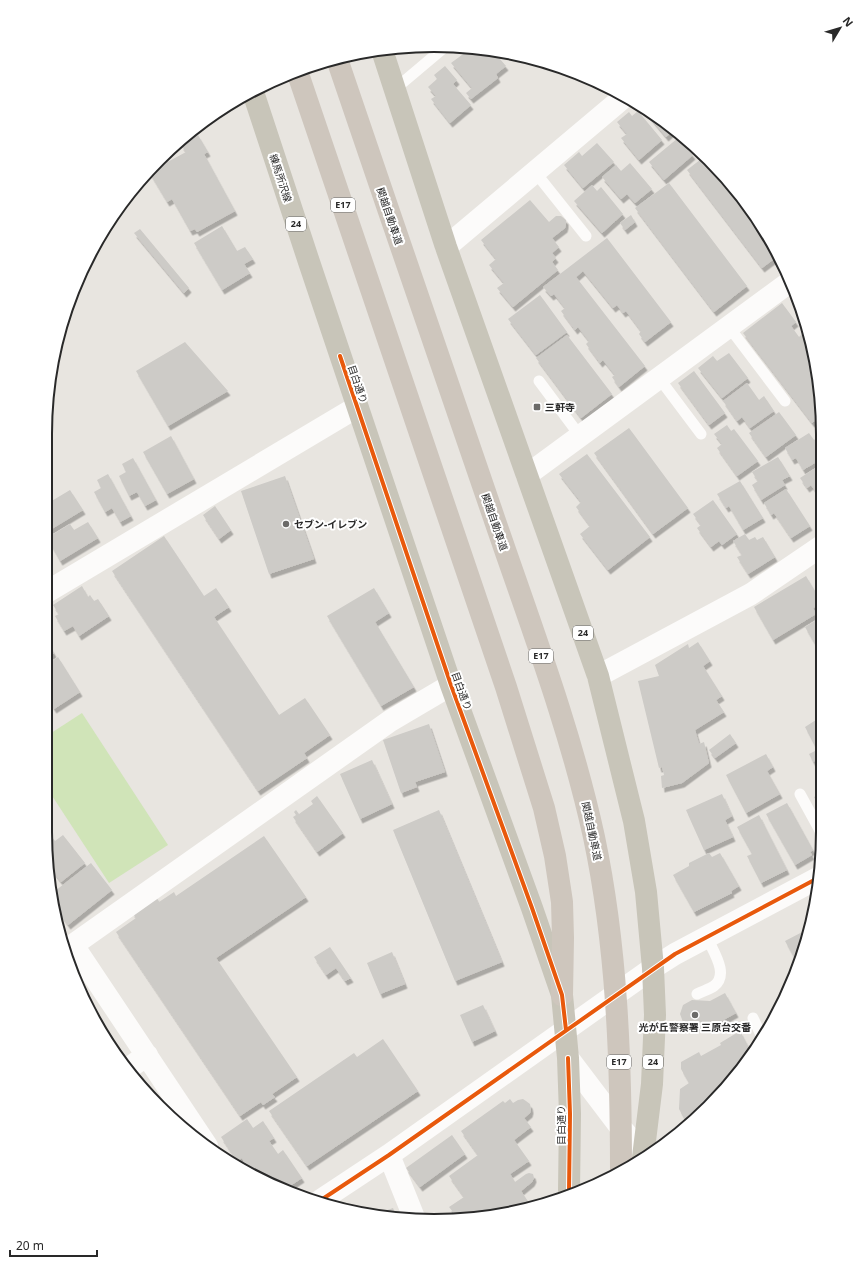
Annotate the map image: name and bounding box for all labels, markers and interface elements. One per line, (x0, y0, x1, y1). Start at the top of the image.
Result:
north arrow (820, 8, 860, 48)
text: N (840, 13, 857, 30)
street label: 練馬所沢線 (267, 152, 295, 204)
street label: 関越自動車道 (374, 185, 406, 247)
road number: E17 (331, 198, 355, 212)
road number: 24 (286, 217, 306, 231)
street label: 目白通り (345, 363, 371, 405)
place label: 三軒寺 (545, 400, 575, 414)
marker: 三軒寺 (532, 402, 542, 412)
street label: 関越自動車道 (479, 491, 511, 553)
place label: セブン-イレブン (294, 517, 367, 531)
marker: セブン-イレブン (281, 519, 291, 529)
road number: 24 (573, 626, 593, 640)
road number: E17 (529, 649, 553, 663)
street label: 目白通り (449, 670, 475, 712)
street label: 関越自動車道 (579, 800, 605, 862)
marker: 光が丘警察署 三原台交番 (690, 1010, 700, 1020)
place label: 光が丘警察署 三原台交番 (639, 1020, 751, 1034)
road number: E17 (607, 1055, 631, 1069)
road number: 24 (643, 1055, 663, 1069)
street label: 目白通り (554, 1105, 568, 1145)
scale bar (10, 1232, 97, 1258)
text: 20 m (16, 1237, 44, 1254)

